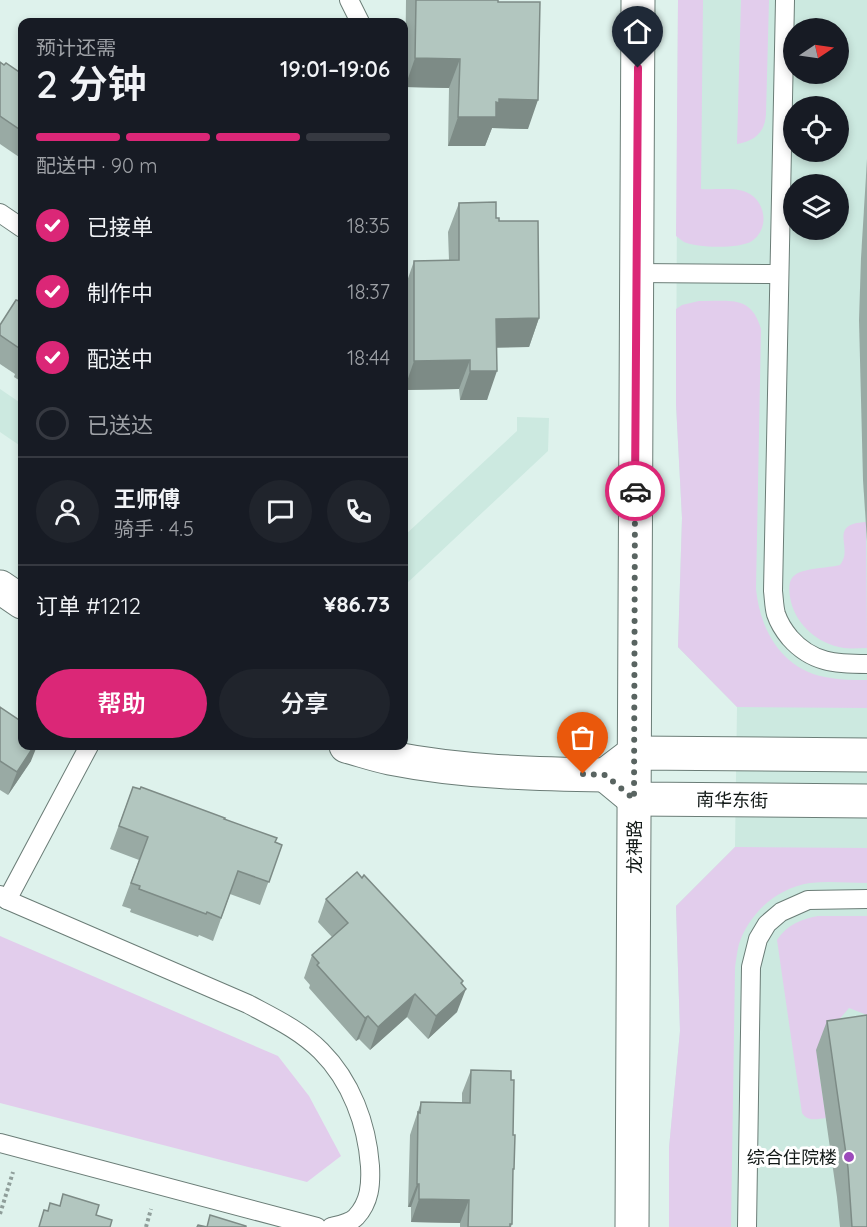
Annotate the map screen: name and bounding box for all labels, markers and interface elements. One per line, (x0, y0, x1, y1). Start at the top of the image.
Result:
pin (612, 6, 663, 68)
icon: home (621, 15, 654, 48)
north arrow (783, 18, 849, 84)
map controls (783, 18, 849, 240)
text: 预计还需 (36, 35, 116, 60)
text: 19:01–19:06 (280, 55, 390, 83)
text: 2 分钟 (36, 59, 147, 108)
button: locate (783, 96, 849, 162)
text: 配送中 · 90 m (36, 153, 158, 178)
button: layers (783, 174, 849, 240)
icon: check (36, 209, 69, 242)
text: 已接单 (87, 213, 153, 241)
text: 18:35 (347, 213, 390, 238)
icon: check (36, 275, 69, 308)
text: 制作中 (87, 279, 153, 307)
text: 18:37 (347, 279, 390, 304)
icon: check (36, 341, 69, 374)
text: 配送中 (87, 345, 153, 373)
text: 18:44 (347, 345, 390, 370)
text: 已送达 (87, 411, 153, 439)
courier (605, 461, 665, 521)
icon: car (619, 475, 652, 508)
button: person (36, 480, 99, 543)
button: chat (249, 480, 312, 543)
button: phone (327, 480, 390, 543)
text: 王师傅 (114, 485, 180, 513)
text: 骑手 · 4.5 (114, 516, 194, 541)
text: ¥86.73 (323, 590, 390, 618)
text: 订单 #1212 (36, 592, 141, 620)
button: 帮助 (36, 669, 207, 738)
button: 分享 (219, 669, 390, 738)
pin (557, 712, 608, 774)
icon: bag (566, 721, 599, 754)
street label: 南华东街 (696, 788, 768, 812)
street label: 龙神路 (623, 820, 646, 874)
place label: 综合住院楼 (747, 1146, 837, 1169)
marker: 综合住院楼 (842, 1150, 856, 1164)

